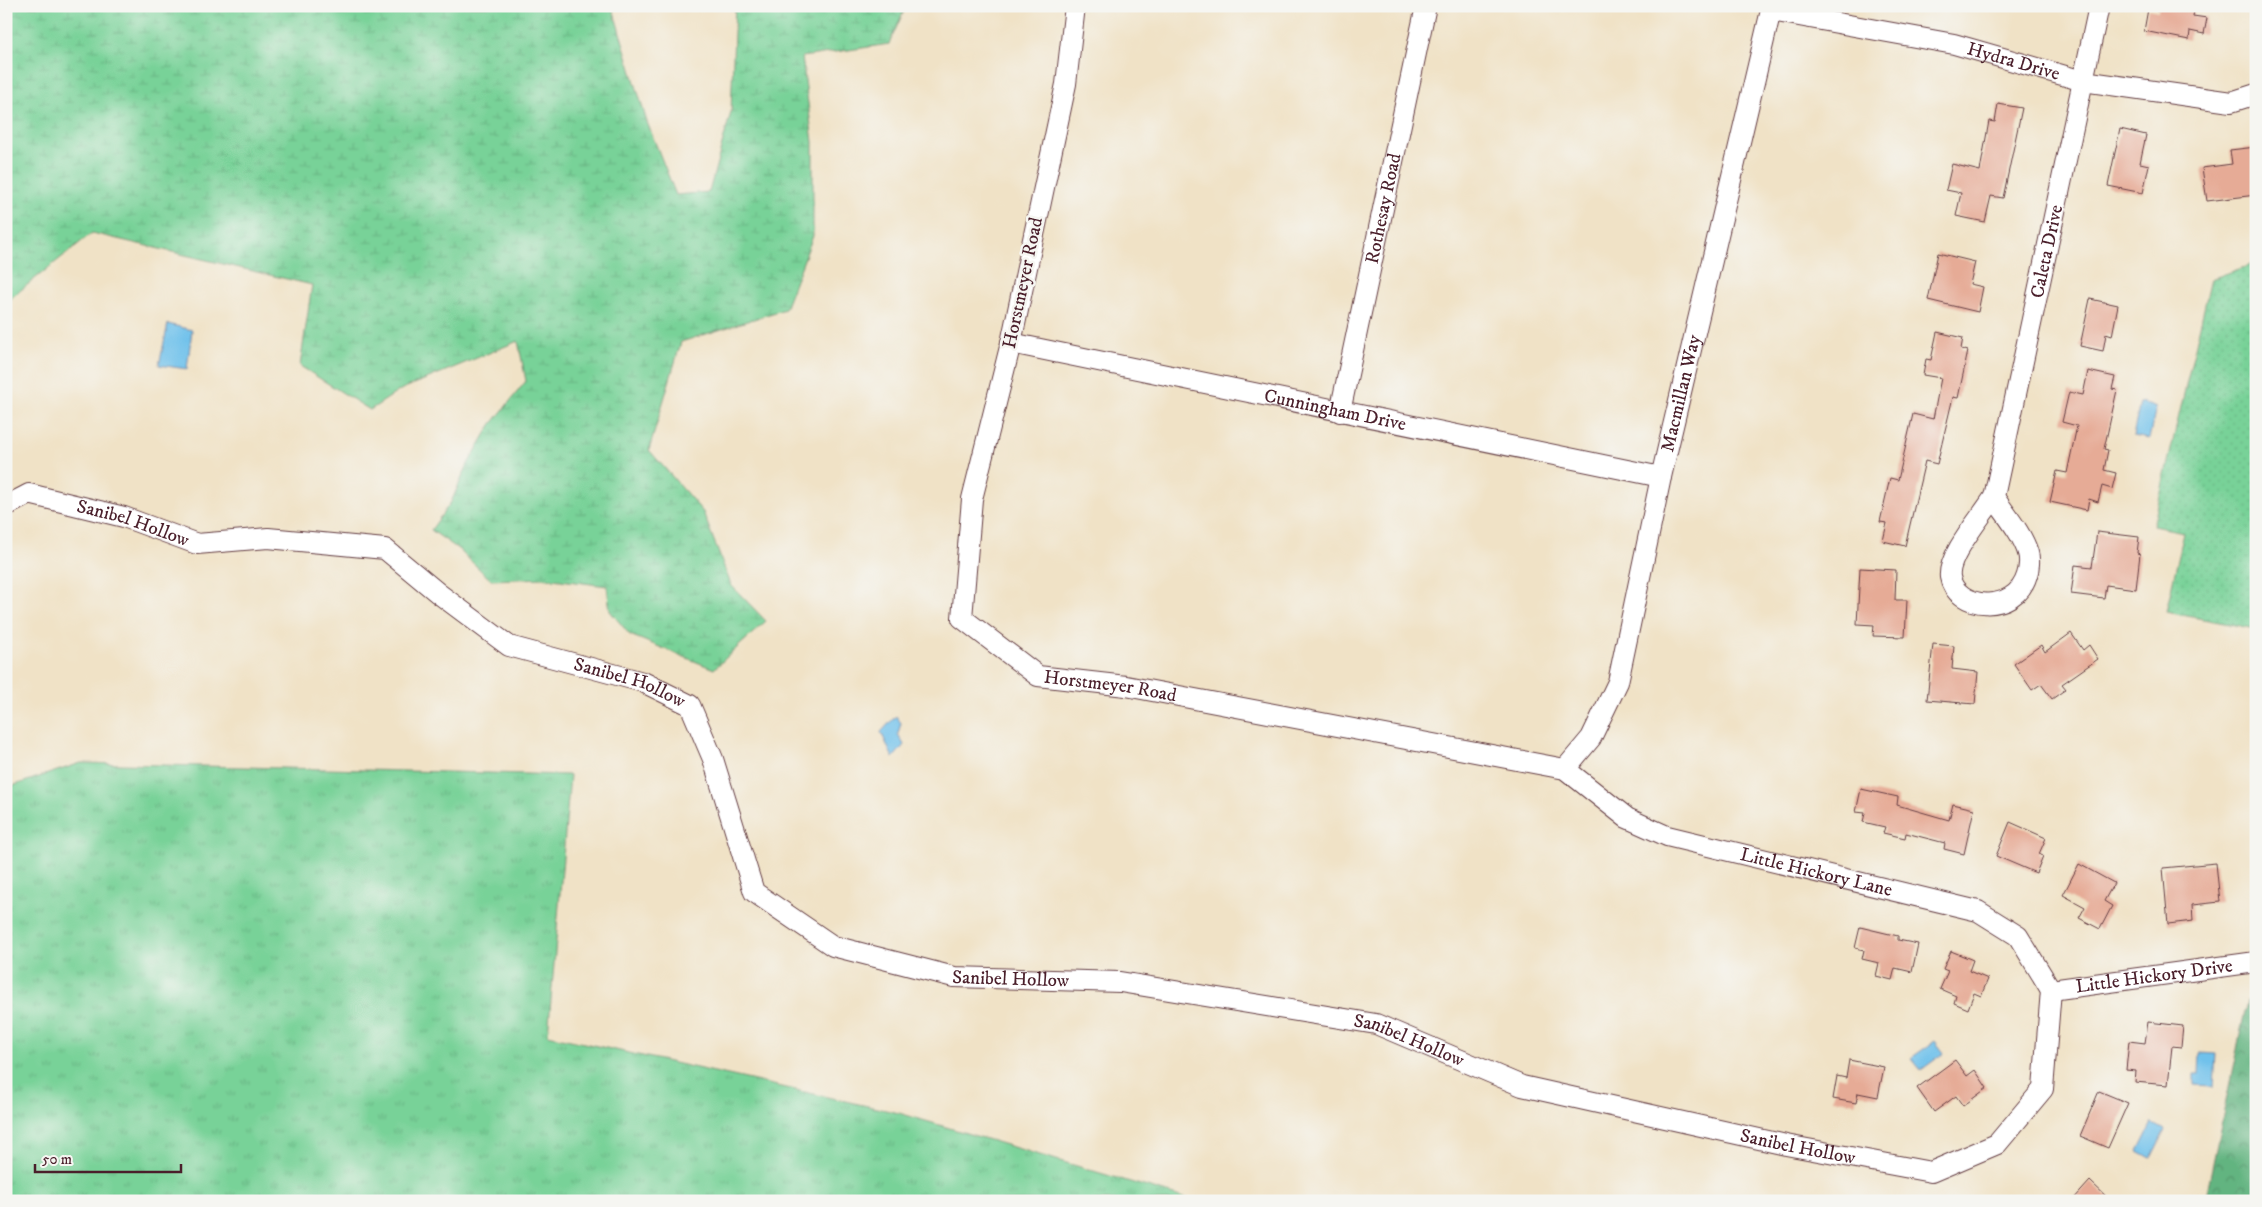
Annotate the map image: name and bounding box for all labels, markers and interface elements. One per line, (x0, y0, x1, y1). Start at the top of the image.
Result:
street label: Hydra Drive (1965, 37, 2063, 85)
street label: Rothesay Road (1360, 151, 1406, 266)
street label: Caleta Drive (2025, 202, 2068, 300)
street label: Horstmeyer Road (998, 215, 1048, 351)
street label: Macmillan Way (1656, 332, 1706, 454)
street label: Cunningham Drive (1262, 384, 1408, 436)
street label: Sanibel Hollow (74, 494, 193, 552)
street label: Sanibel Hollow (571, 652, 689, 713)
street label: Horstmeyer Road (1043, 665, 1179, 707)
street label: Little Hickory Lane (1738, 843, 1895, 901)
street label: Little Hickory Drive (2074, 954, 2234, 998)
street label: Sanibel Hollow (952, 965, 1069, 992)
street label: Sanibel Hollow (1352, 1009, 1468, 1072)
street label: Sanibel Hollow (1738, 1124, 1857, 1169)
scale bar (35, 1142, 181, 1174)
text: 50 m (42, 1150, 72, 1169)

